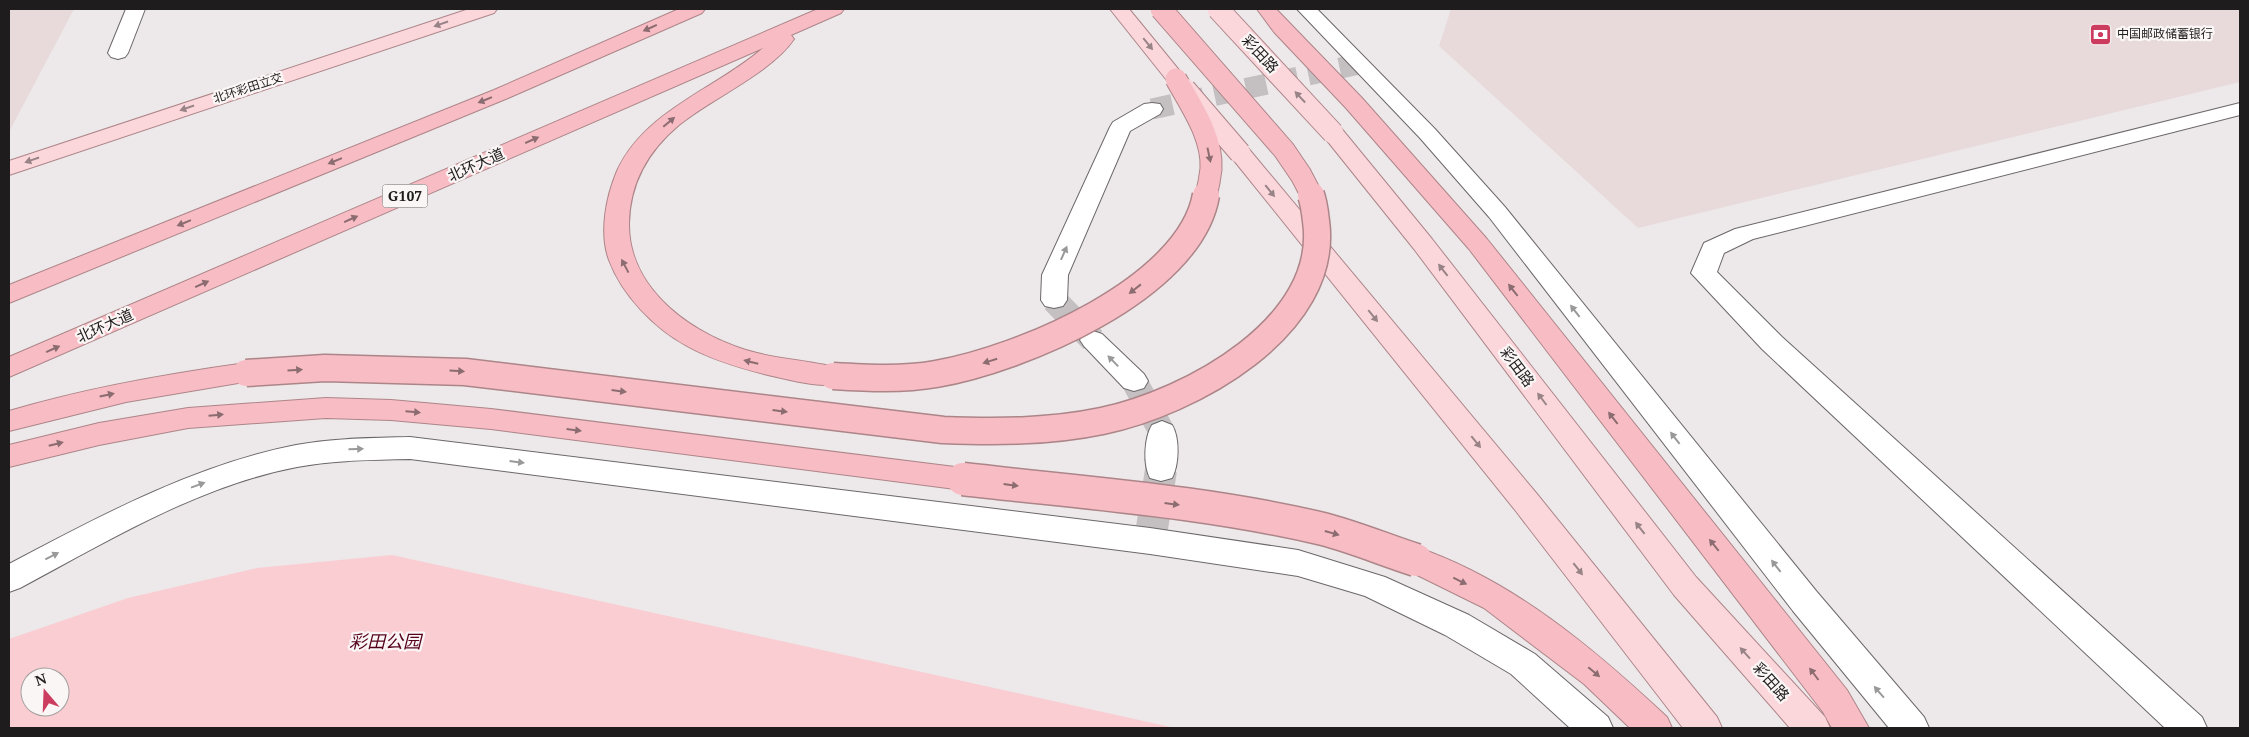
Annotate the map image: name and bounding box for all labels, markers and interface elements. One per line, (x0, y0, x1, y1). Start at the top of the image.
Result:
one-way arrow (433, 21, 448, 29)
bank icon: 中国邮政储蓄银行 (2089, 22, 2113, 46)
one-way arrow (643, 25, 657, 33)
place label: 中国邮政储蓄银行 (2117, 25, 2213, 42)
street label: 彩田路 (1238, 30, 1283, 77)
one-way arrow (1142, 37, 1153, 50)
street label: 北环彩田立交 (211, 68, 285, 107)
one-way arrow (1294, 92, 1306, 104)
one-way arrow (477, 96, 492, 104)
one-way arrow (179, 105, 194, 113)
one-way arrow (663, 117, 675, 128)
one-way arrow (525, 136, 539, 144)
street label: 北环大道 (444, 143, 507, 185)
one-way arrow (1205, 147, 1213, 163)
one-way arrow (25, 157, 40, 164)
one-way arrow (328, 158, 342, 166)
one-way arrow (1265, 184, 1276, 197)
road number: G107 (382, 185, 428, 208)
one-way arrow (344, 215, 358, 223)
one-way arrow (177, 220, 192, 227)
one-way arrow (1061, 246, 1069, 260)
one-way arrow (621, 260, 630, 273)
one-way arrow (1438, 264, 1449, 277)
one-way arrow (195, 280, 209, 288)
one-way arrow (1129, 283, 1142, 294)
one-way arrow (1508, 284, 1519, 297)
street label: 北环大道 (73, 304, 136, 346)
one-way arrow (1570, 304, 1580, 317)
one-way arrow (1368, 310, 1379, 323)
street label: 彩田路 (1496, 342, 1539, 390)
one-way arrow (46, 345, 61, 353)
one-way arrow (1108, 355, 1120, 367)
one-way arrow (743, 357, 758, 365)
one-way arrow (983, 358, 998, 365)
one-way arrow (287, 365, 303, 373)
one-way arrow (450, 368, 466, 376)
one-way arrow (611, 387, 627, 395)
one-way arrow (99, 391, 114, 399)
one-way arrow (1537, 392, 1547, 406)
one-way arrow (772, 407, 788, 415)
one-way arrow (405, 408, 421, 416)
one-way arrow (208, 411, 224, 419)
one-way arrow (1608, 412, 1618, 425)
one-way arrow (567, 426, 583, 434)
one-way arrow (1670, 432, 1681, 445)
one-way arrow (1471, 435, 1482, 448)
one-way arrow (49, 440, 64, 448)
one-way arrow (348, 445, 364, 453)
one-way arrow (510, 458, 526, 466)
one-way arrow (191, 481, 206, 489)
one-way arrow (1003, 481, 1019, 489)
one-way arrow (1165, 500, 1181, 508)
one-way arrow (1635, 522, 1646, 535)
one-way arrow (1325, 529, 1340, 537)
one-way arrow (1709, 539, 1720, 552)
one-way arrow (45, 552, 59, 560)
one-way arrow (1770, 560, 1781, 573)
one-way arrow (1573, 562, 1583, 576)
one-way arrow (1453, 577, 1467, 585)
park label: 彩田公园 (349, 629, 424, 653)
one-way arrow (1739, 646, 1750, 659)
street label: 彩田路 (1749, 658, 1794, 705)
one-way arrow (1588, 666, 1600, 678)
north arrow (20, 667, 70, 717)
one-way arrow (1809, 667, 1819, 681)
text: N (32, 668, 49, 690)
one-way arrow (1873, 686, 1885, 698)

